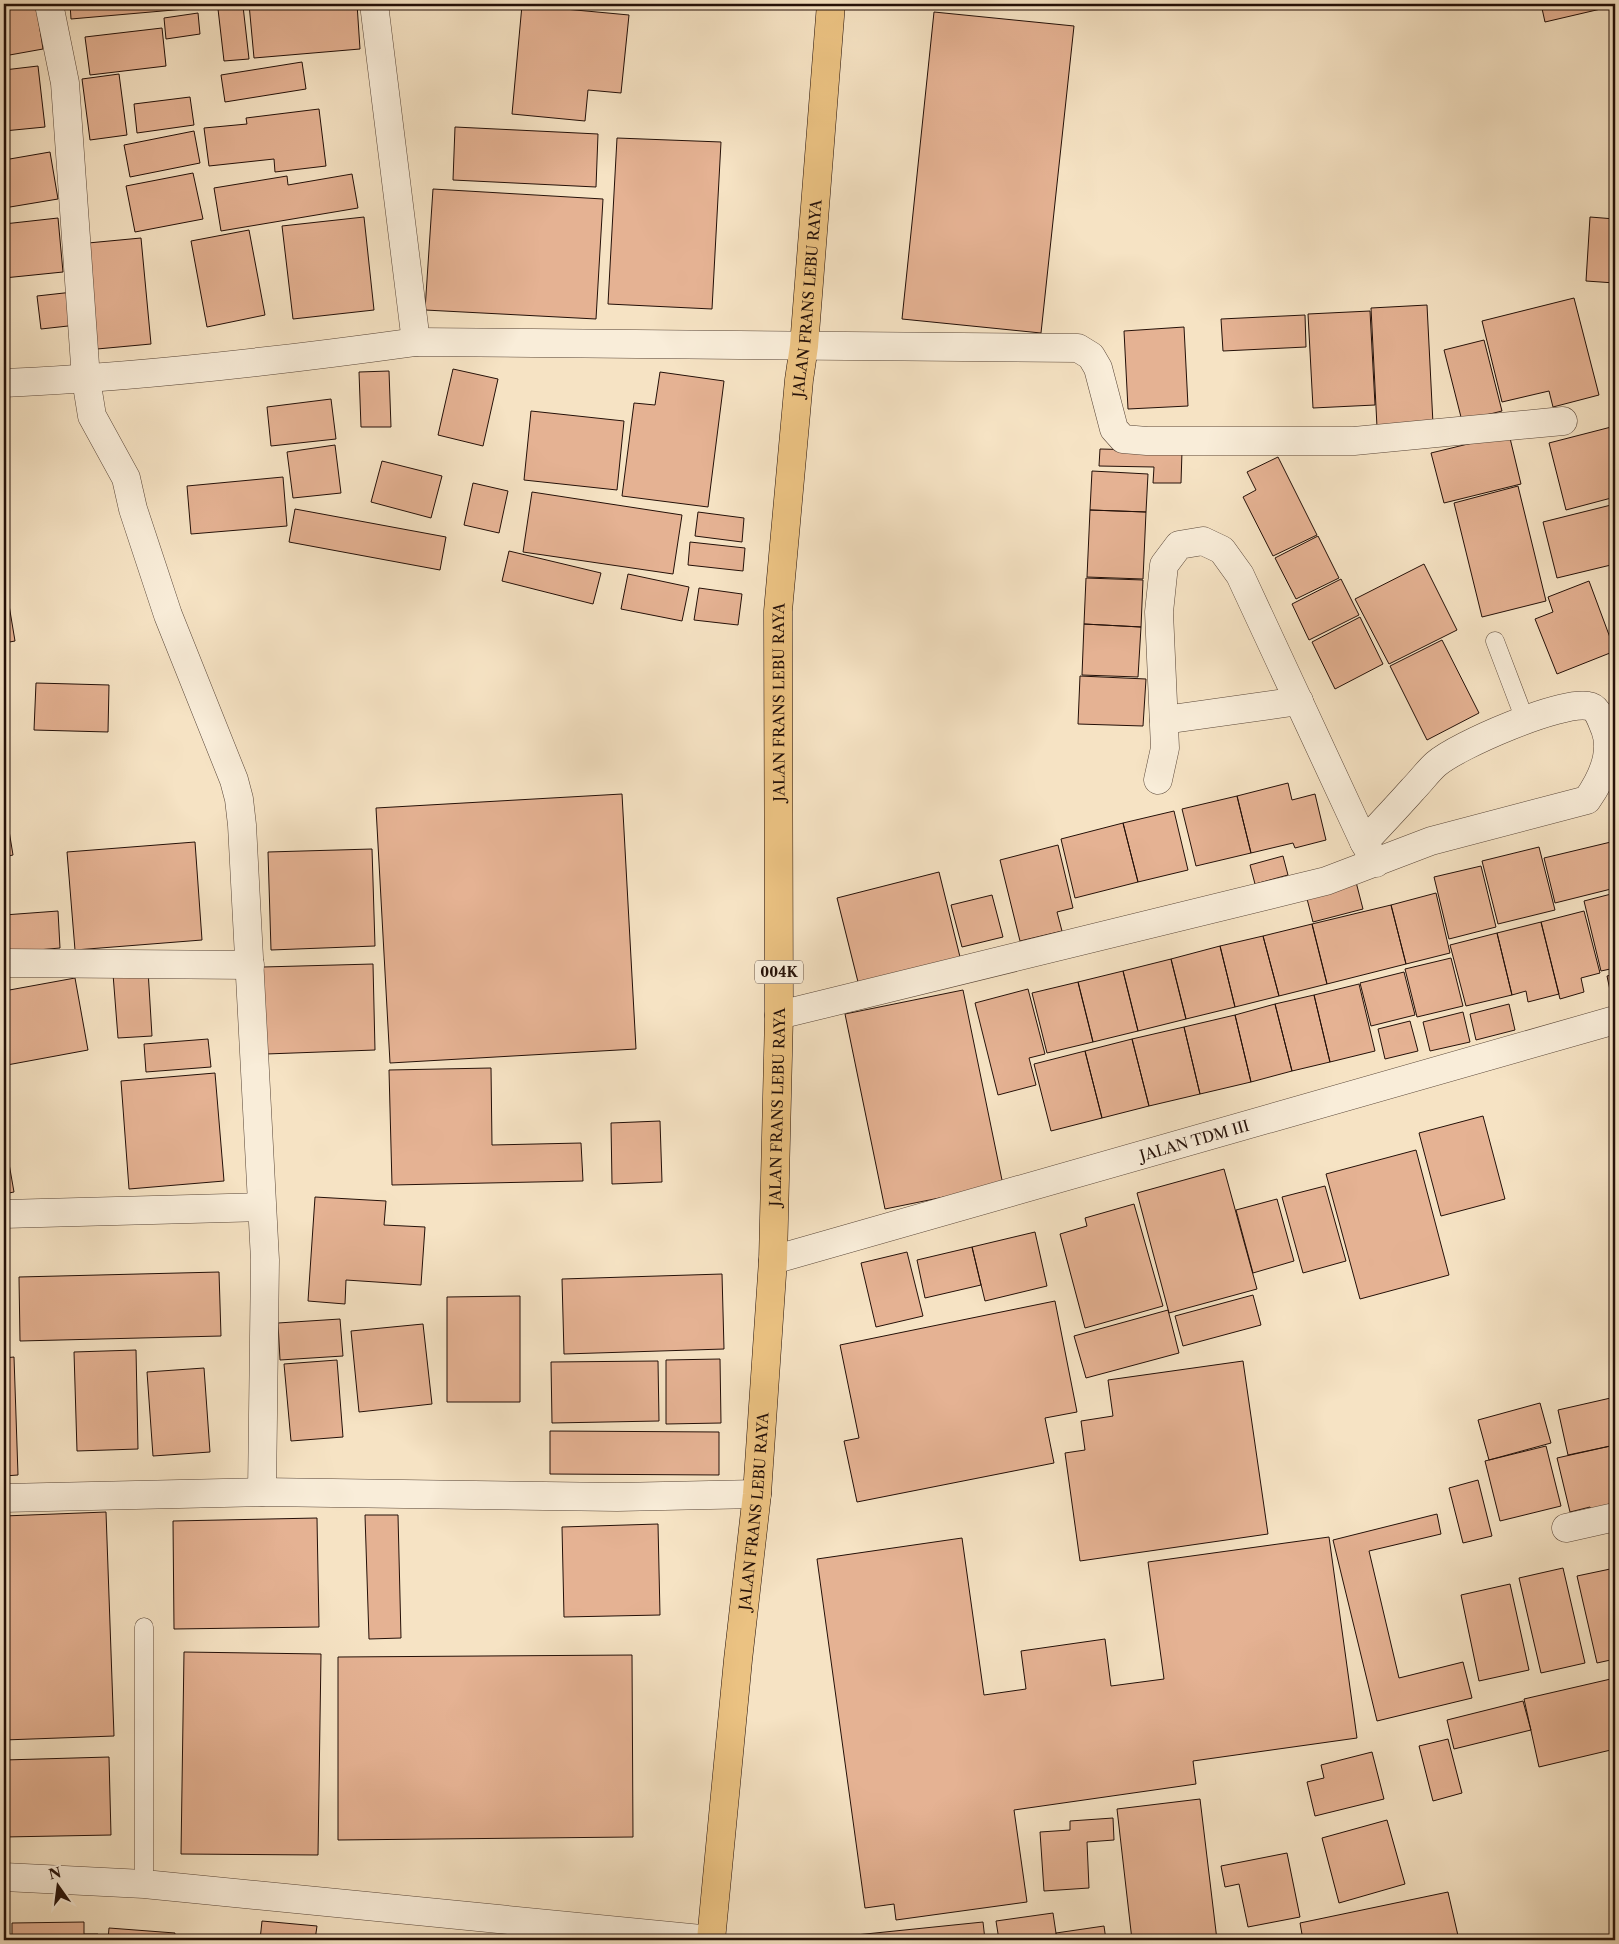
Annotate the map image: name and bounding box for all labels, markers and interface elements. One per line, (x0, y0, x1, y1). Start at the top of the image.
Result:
street label: JALAN FRANS LEBU RAYA (788, 198, 825, 400)
street label: JALAN FRANS LEBU RAYA (768, 601, 788, 803)
road number: 004K (755, 960, 803, 984)
street label: JALAN FRANS LEBU RAYA (765, 1007, 789, 1209)
street label: JALAN TDM III (1135, 1115, 1251, 1165)
street label: JALAN FRANS LEBU RAYA (734, 1411, 772, 1613)
north arrow (32, 1862, 82, 1912)
text: N (47, 1863, 63, 1884)

